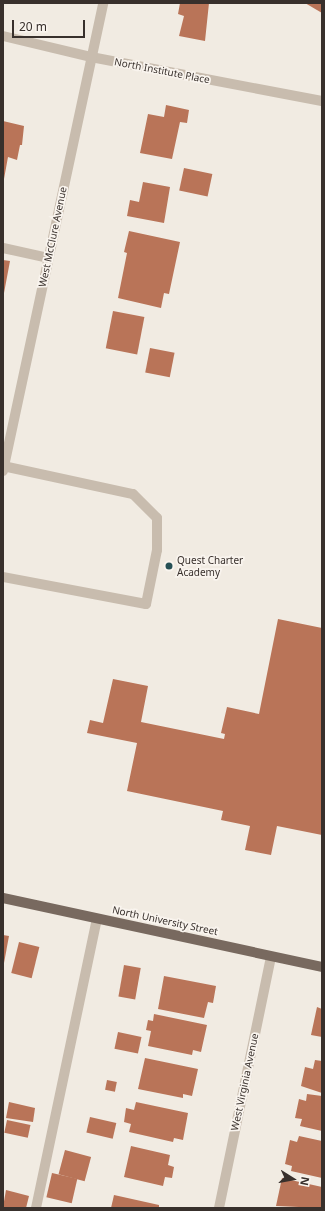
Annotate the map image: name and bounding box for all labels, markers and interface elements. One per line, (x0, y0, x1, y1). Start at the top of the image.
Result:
scale bar (14, 12, 87, 38)
text: 20 m (19, 18, 47, 35)
street label: North Institute Place (113, 56, 211, 86)
street label: West McClure Avenue (37, 186, 69, 288)
place label: Quest Charter Academy (177, 554, 243, 578)
marker: Quest Charter Academy (164, 561, 174, 571)
street label: North University Street (111, 904, 219, 938)
street label: West Virginia Avenue (229, 1032, 261, 1132)
north arrow (273, 1159, 313, 1199)
text: N (297, 1176, 313, 1187)

